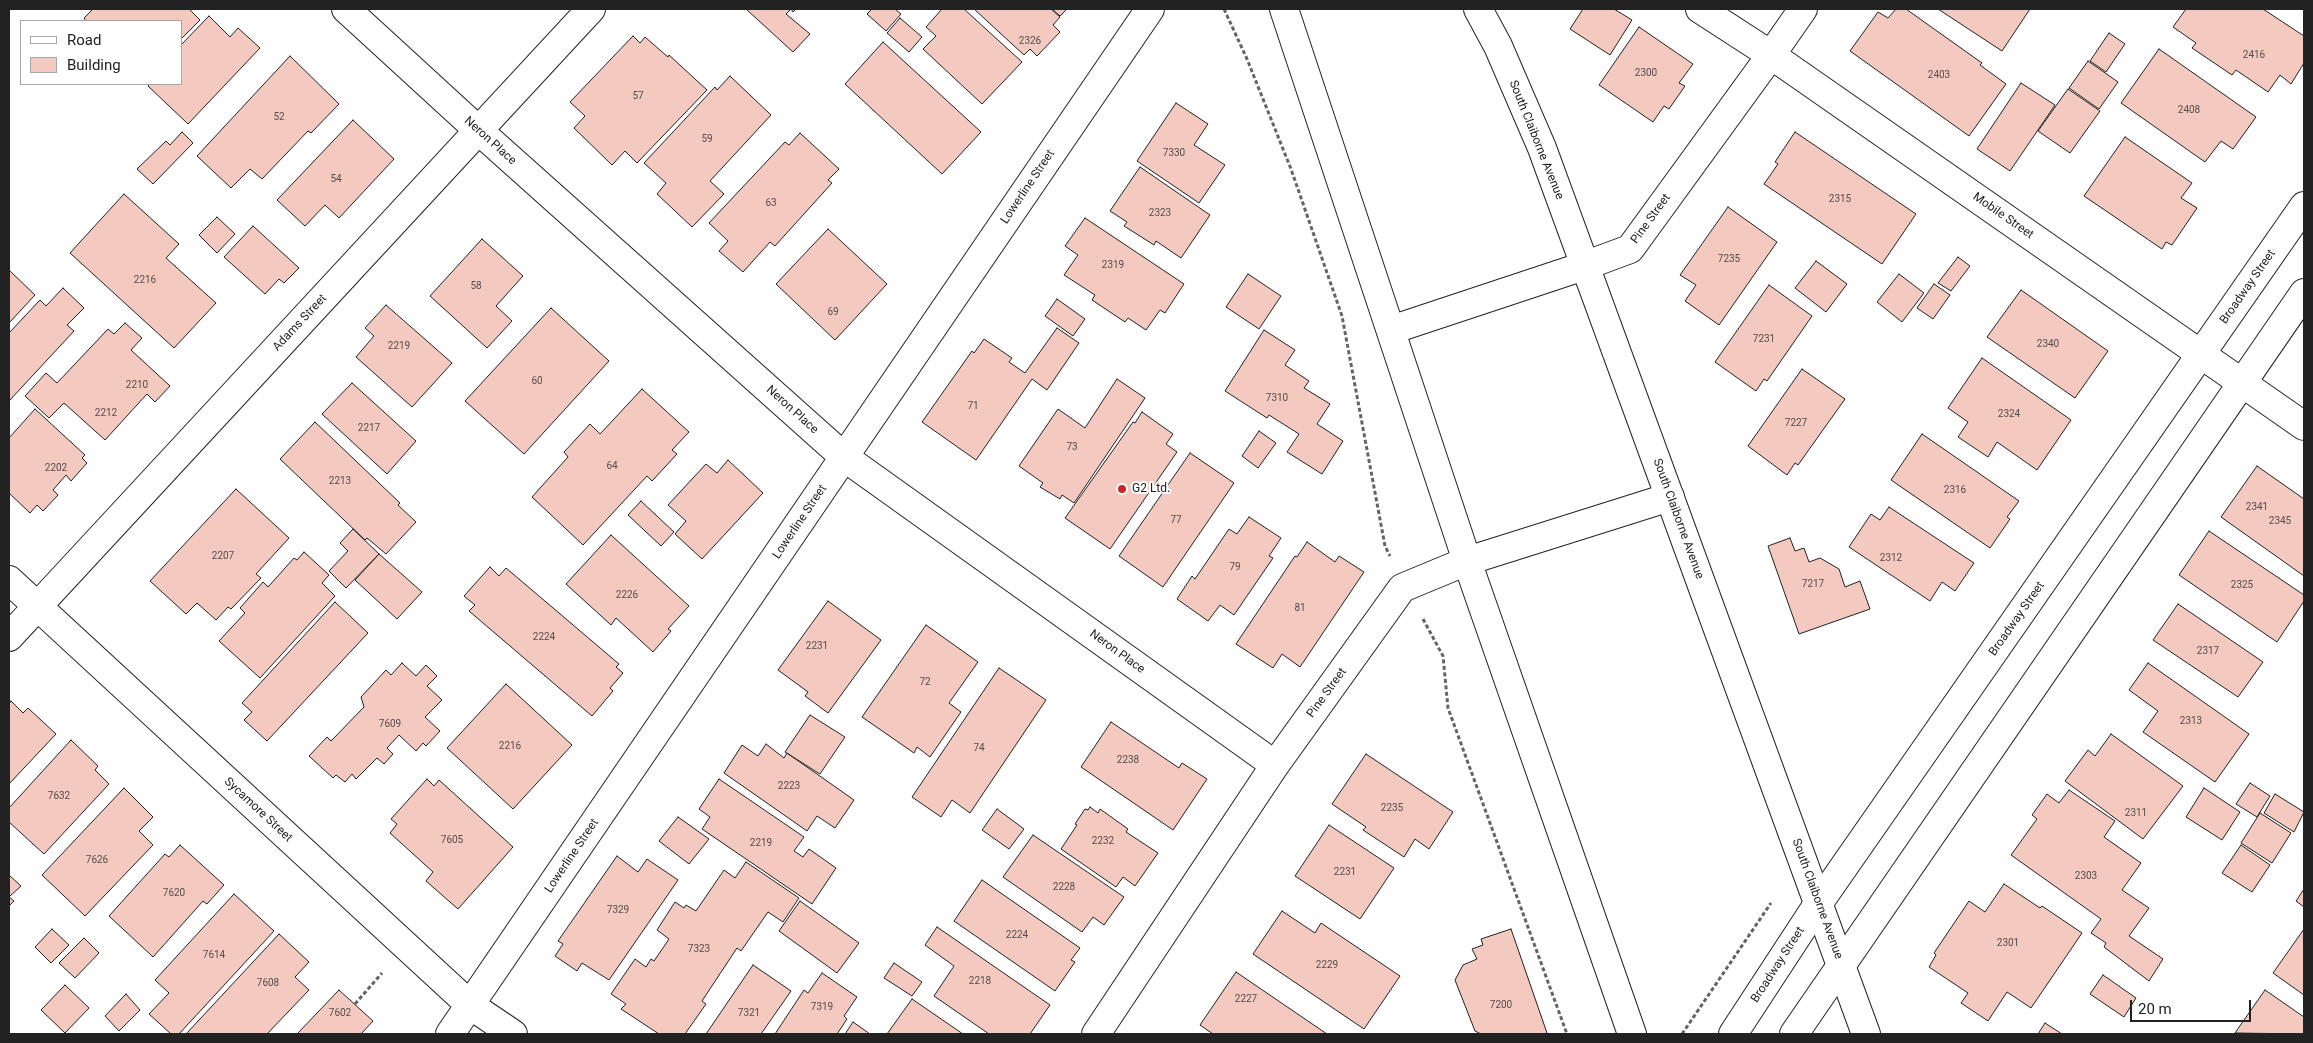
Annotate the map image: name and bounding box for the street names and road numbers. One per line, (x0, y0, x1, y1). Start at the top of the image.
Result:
street label: South Claiborne Avenue (1506, 78, 1566, 202)
street label: Neron Place (461, 114, 519, 168)
street label: Lowerline Street (998, 147, 1058, 227)
street label: Mobile Street (1970, 190, 2036, 242)
street label: Pine Street (1628, 191, 1674, 247)
street label: Broadway Street (2217, 247, 2279, 327)
street label: Adams Street (270, 292, 330, 354)
street label: Neron Place (763, 383, 821, 437)
street label: South Claiborne Avenue (1649, 457, 1707, 581)
street label: Lowerline Street (770, 482, 830, 562)
street label: Broadway Street (1986, 579, 2048, 659)
street label: Neron Place (1086, 627, 1148, 677)
street label: Pine Street (1304, 665, 1350, 721)
street label: Sycamore Street (221, 775, 295, 845)
street label: Lowerline Street (542, 816, 602, 896)
street label: South Claiborne Avenue (1788, 837, 1846, 961)
street label: Broadway Street (1748, 924, 1808, 1006)

